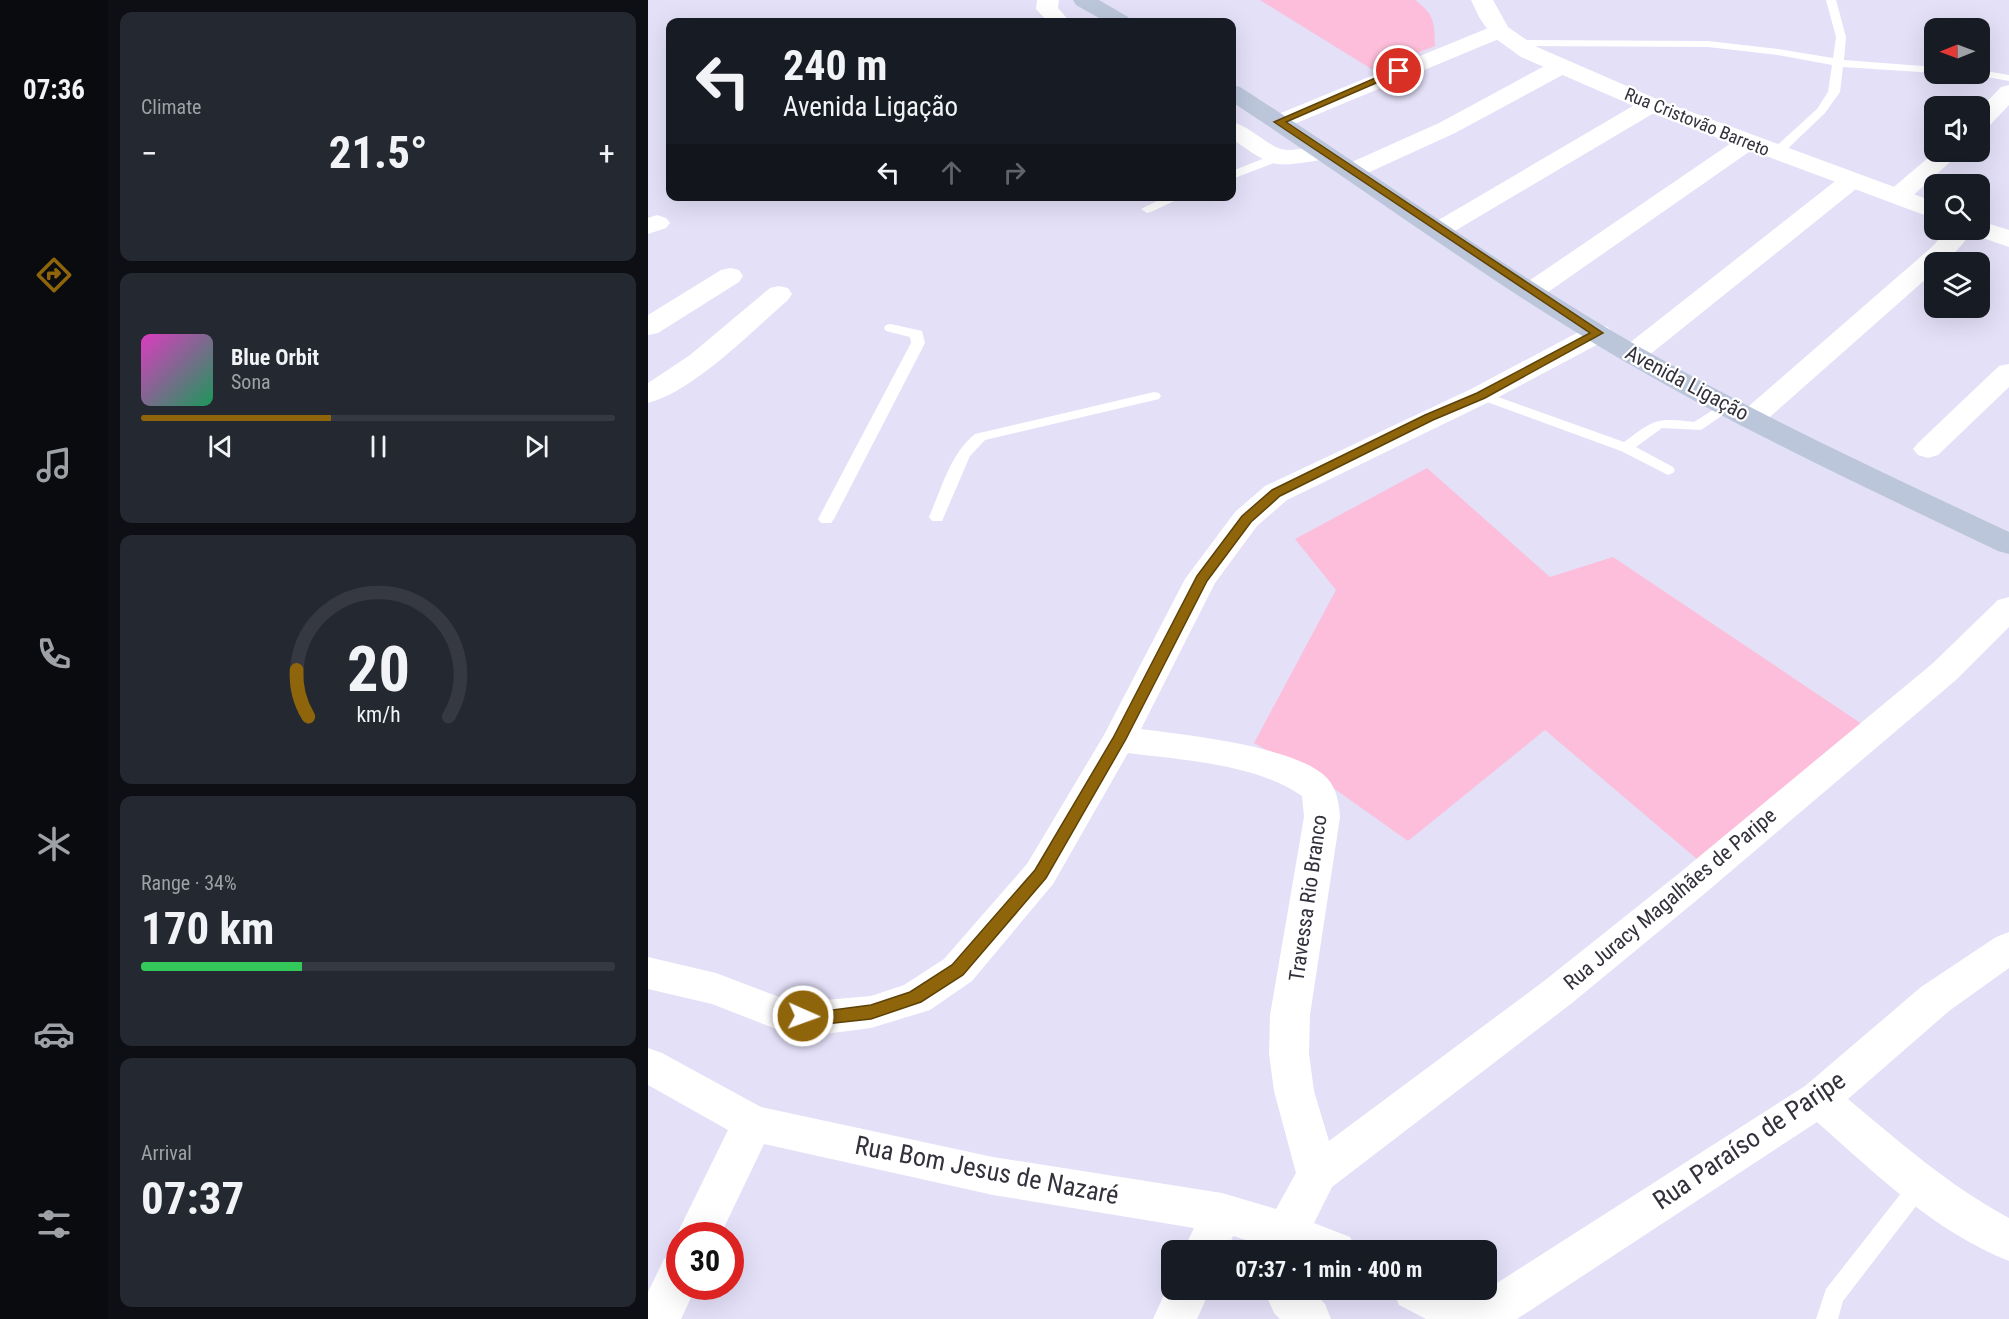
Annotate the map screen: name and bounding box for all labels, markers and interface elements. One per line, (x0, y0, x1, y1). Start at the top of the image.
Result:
north arrow (1924, 18, 1990, 84)
map controls (1924, 18, 1990, 318)
text: 240 m (783, 41, 888, 90)
icon: left (684, 42, 762, 120)
pin (1373, 45, 1424, 96)
icon: arrive (1382, 54, 1415, 87)
text: 07:36 (23, 74, 85, 106)
street label: Rua Cristovão Barreto (1622, 83, 1773, 160)
text: Avenida Ligação (783, 91, 958, 123)
text: Climate (141, 95, 201, 119)
button: sound (1924, 96, 1990, 162)
text: 21.5° (329, 126, 427, 179)
text: − (141, 134, 158, 173)
text: + (599, 134, 615, 173)
icon: left (872, 156, 905, 189)
icon: ahead (935, 156, 968, 189)
icon: right (998, 156, 1031, 189)
button: search (1924, 174, 1990, 240)
button: layers (1924, 252, 1990, 318)
icon: directions (33, 254, 75, 296)
street label: Avenida Ligação (1621, 340, 1753, 426)
text: Blue Orbit (231, 345, 319, 370)
text: Sona (231, 370, 271, 394)
icon: previous (204, 430, 237, 463)
icon: pause (362, 430, 395, 463)
icon: next (520, 430, 553, 463)
icon: music (33, 444, 75, 486)
icon: phone (33, 633, 75, 675)
text: 20 (346, 633, 410, 706)
text: km/h (356, 702, 400, 727)
street label: Rua Juracy Magalhães de Paripe (1559, 803, 1781, 995)
street label: Travessa Rio Branco (1284, 813, 1332, 983)
icon: climate (33, 823, 75, 865)
text: Range · 34% (141, 871, 237, 895)
text: 170 km (141, 902, 274, 955)
position arrow (771, 984, 835, 1048)
icon: car (33, 1013, 75, 1055)
street label: Rua Paraíso de Paripe (1647, 1065, 1851, 1215)
street label: Rua Bom Jesus de Nazaré (853, 1130, 1121, 1210)
text: Arrival (141, 1141, 192, 1165)
text: 07:37 (141, 1172, 244, 1225)
icon: filters (33, 1203, 75, 1245)
speed limit sign: 30 (666, 1222, 744, 1300)
text: 07:37 · 1 min · 400 m (1236, 1257, 1422, 1282)

